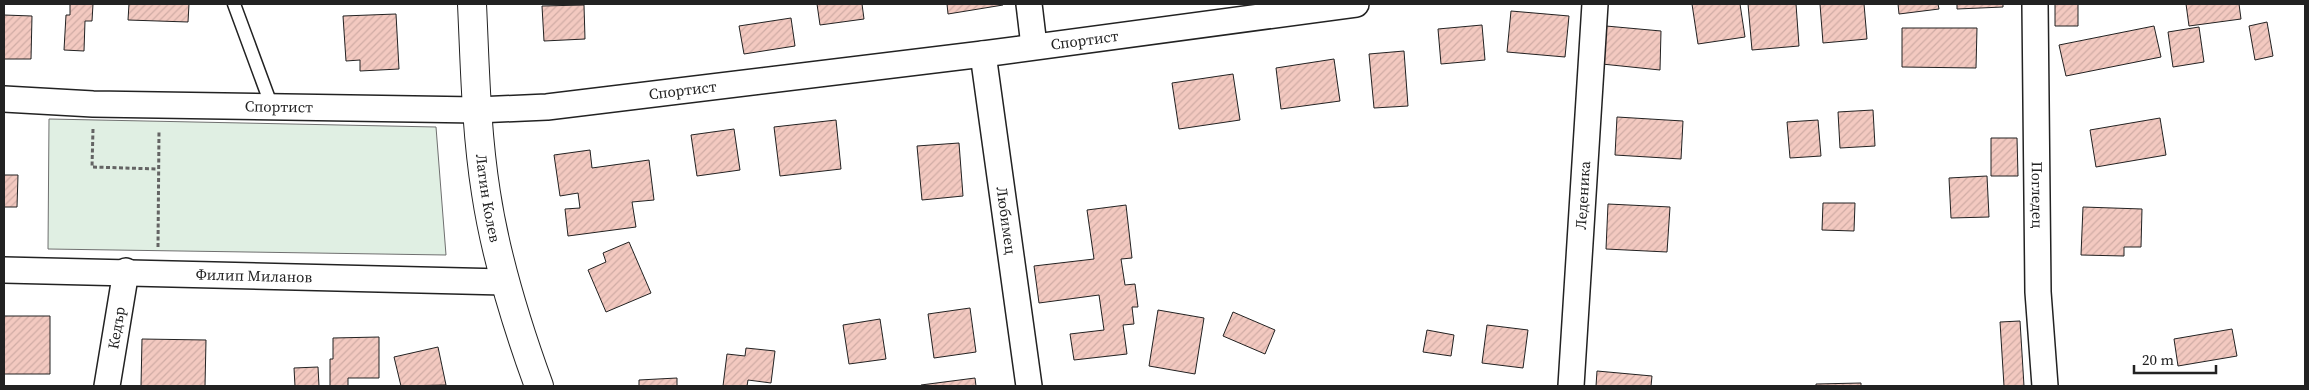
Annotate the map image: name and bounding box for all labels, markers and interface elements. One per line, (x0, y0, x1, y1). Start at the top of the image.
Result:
street label: Спортист (1049, 25, 1120, 55)
street label: Спортист (648, 75, 718, 105)
street label: Спортист (245, 95, 313, 117)
street label: Латин Колев (471, 153, 506, 245)
street label: Леденика (1570, 160, 1595, 230)
street label: Погледец (2027, 161, 2048, 229)
street label: Любимец (991, 185, 1022, 256)
street label: Филип Миланов (196, 264, 313, 287)
street label: Кедър (102, 305, 130, 351)
scale bar (2134, 342, 2216, 374)
text: 20 m (2142, 349, 2174, 370)

